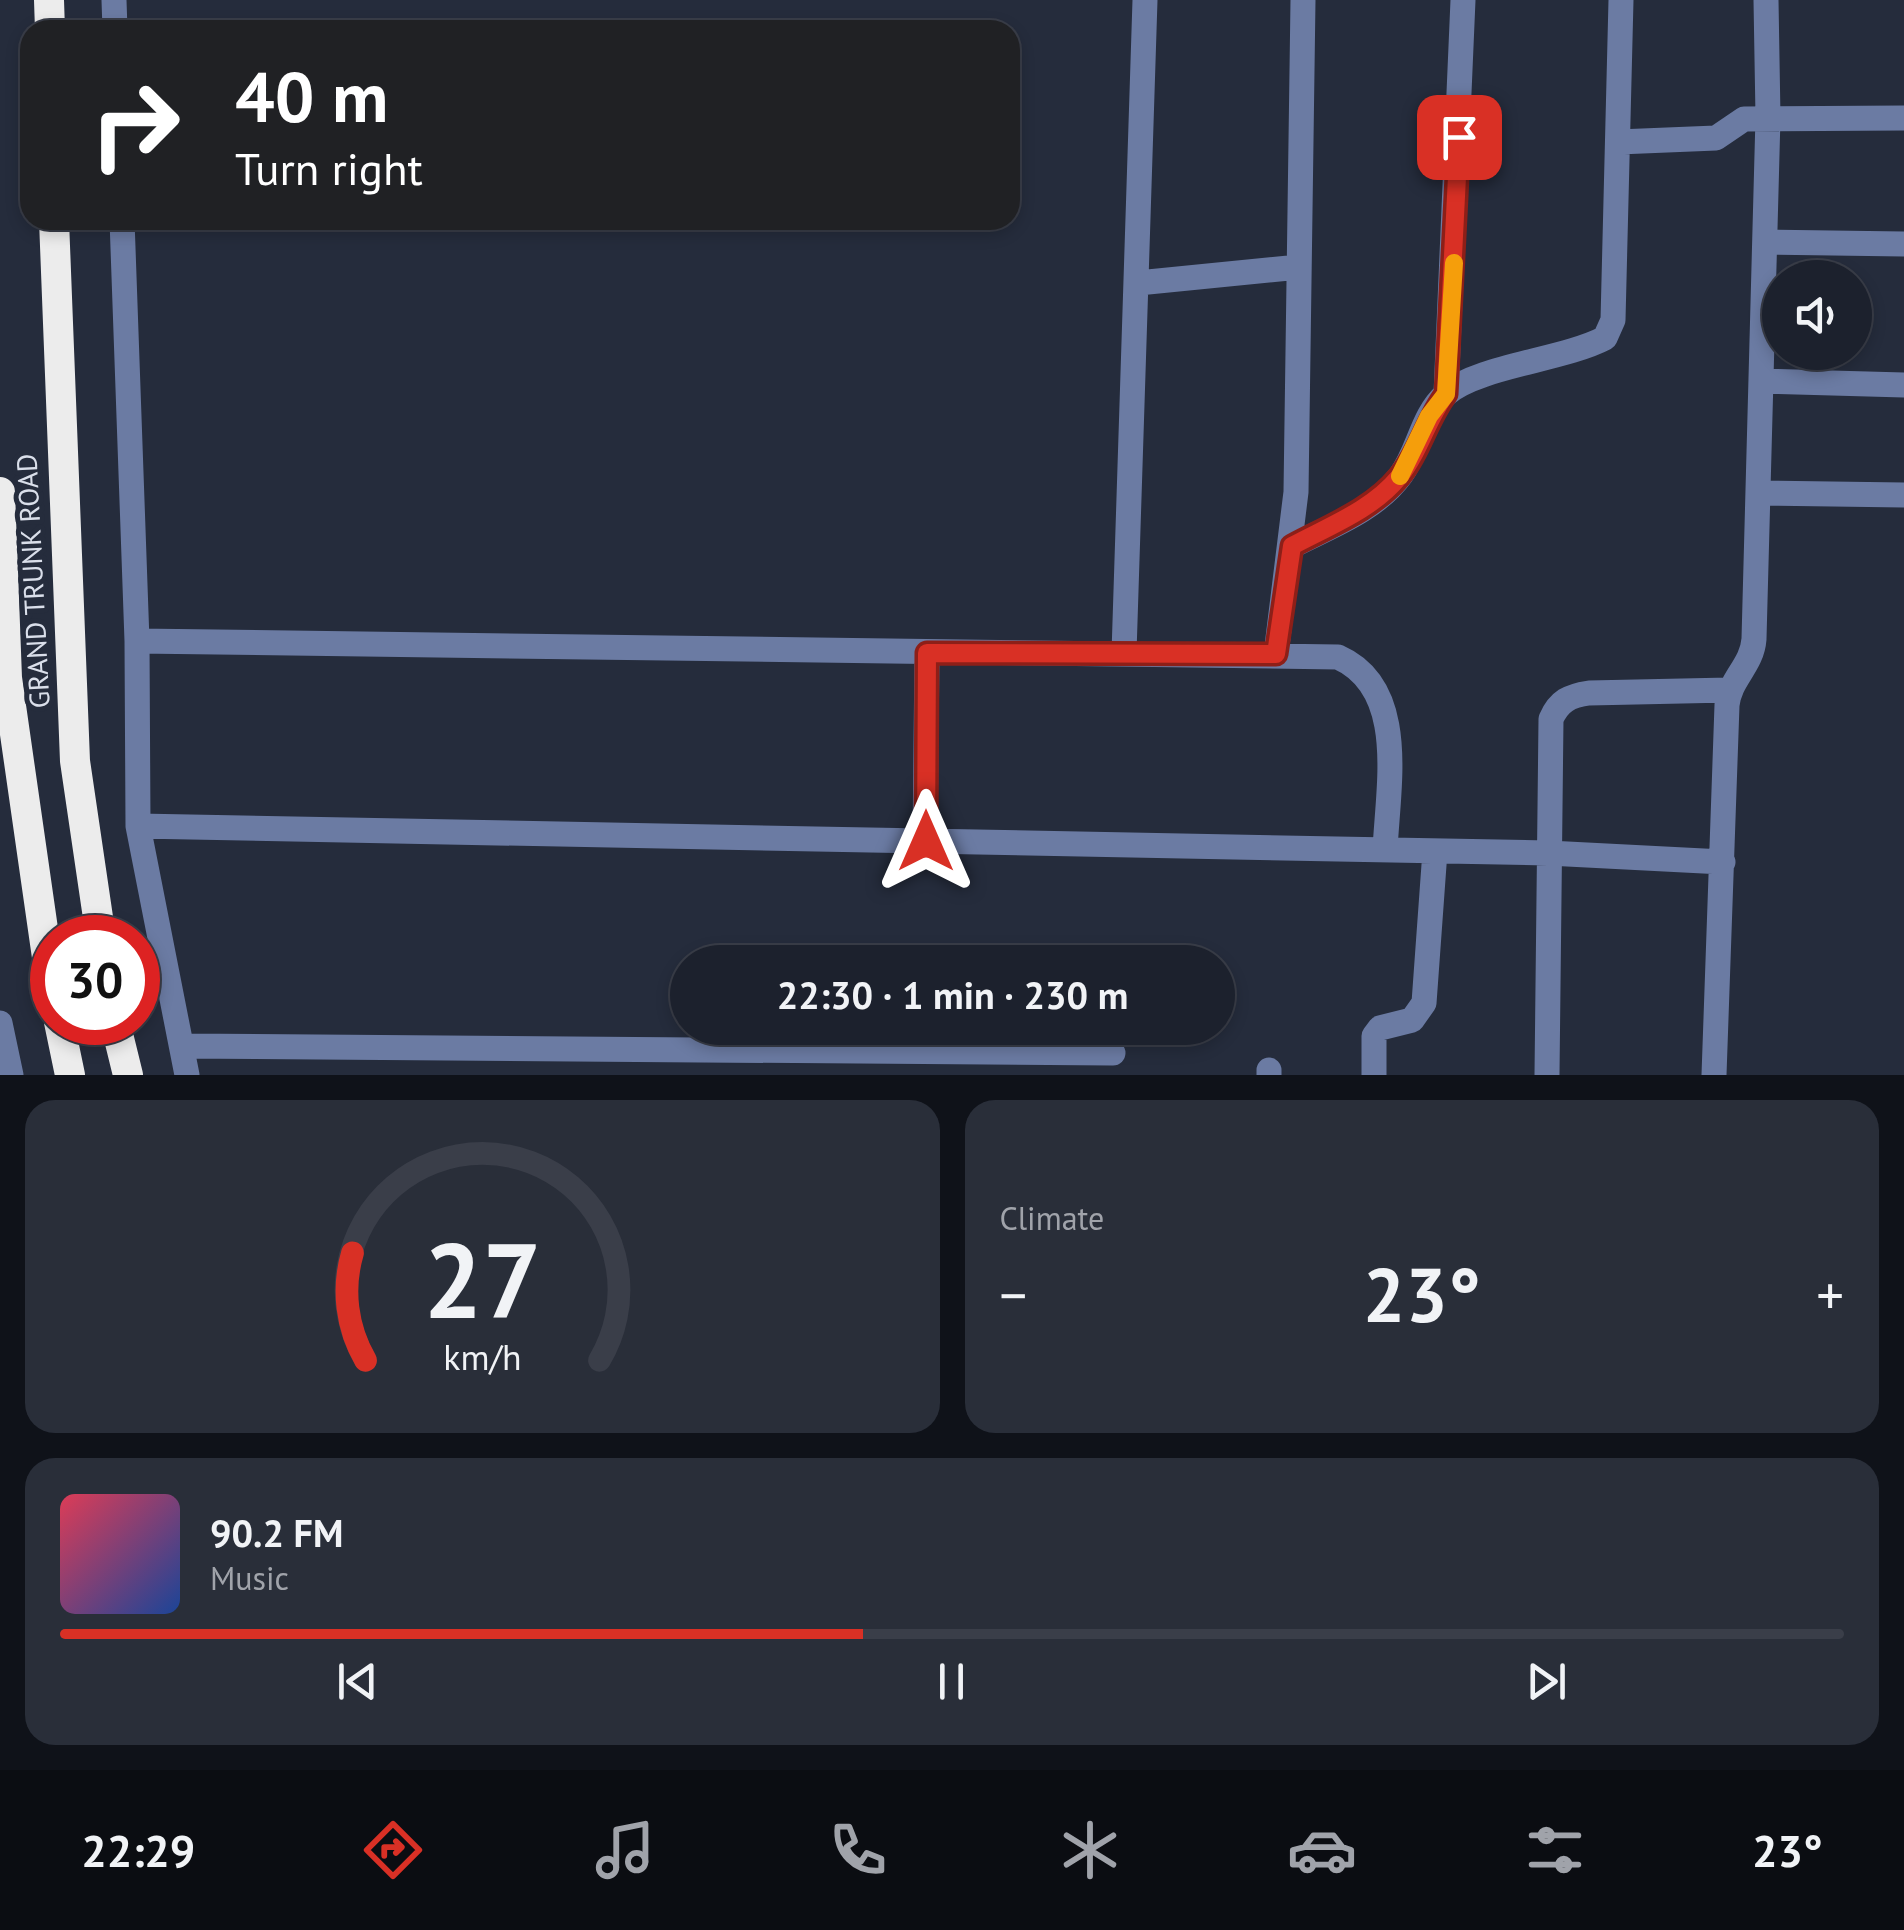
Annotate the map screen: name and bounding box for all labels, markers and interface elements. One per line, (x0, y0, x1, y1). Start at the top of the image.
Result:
text: 40 m (235, 51, 388, 141)
icon: right (70, 60, 200, 190)
pin (1417, 95, 1502, 180)
icon: arrive (1432, 110, 1487, 165)
text: Turn right (235, 139, 423, 197)
map controls (1762, 260, 1872, 370)
button: sound (1762, 260, 1872, 370)
street label: GRAND TRUNK ROAD (7, 453, 58, 709)
position arrow (874, 789, 978, 893)
speed limit sign: 30 (30, 915, 160, 1045)
text: 22:30 · 1 min · 230 m (777, 970, 1128, 1019)
text: Climate (1000, 1197, 1104, 1239)
text: 27 (423, 1212, 541, 1347)
text: 23° (1363, 1246, 1481, 1343)
text: − (1000, 1259, 1027, 1330)
text: + (1816, 1259, 1844, 1330)
text: km/h (443, 1334, 521, 1380)
text: 90.2 FM (210, 1508, 343, 1557)
text: Music (210, 1557, 289, 1599)
icon: previous (330, 1654, 385, 1709)
icon: pause (924, 1654, 979, 1709)
icon: next (1519, 1654, 1574, 1709)
icon: directions (358, 1815, 428, 1885)
icon: music (590, 1815, 660, 1885)
icon: phone (823, 1815, 893, 1885)
icon: climate (1055, 1815, 1125, 1885)
icon: car (1287, 1815, 1357, 1885)
icon: filters (1520, 1815, 1590, 1885)
text: 22:29 (81, 1821, 195, 1879)
text: 23° (1752, 1821, 1823, 1879)

